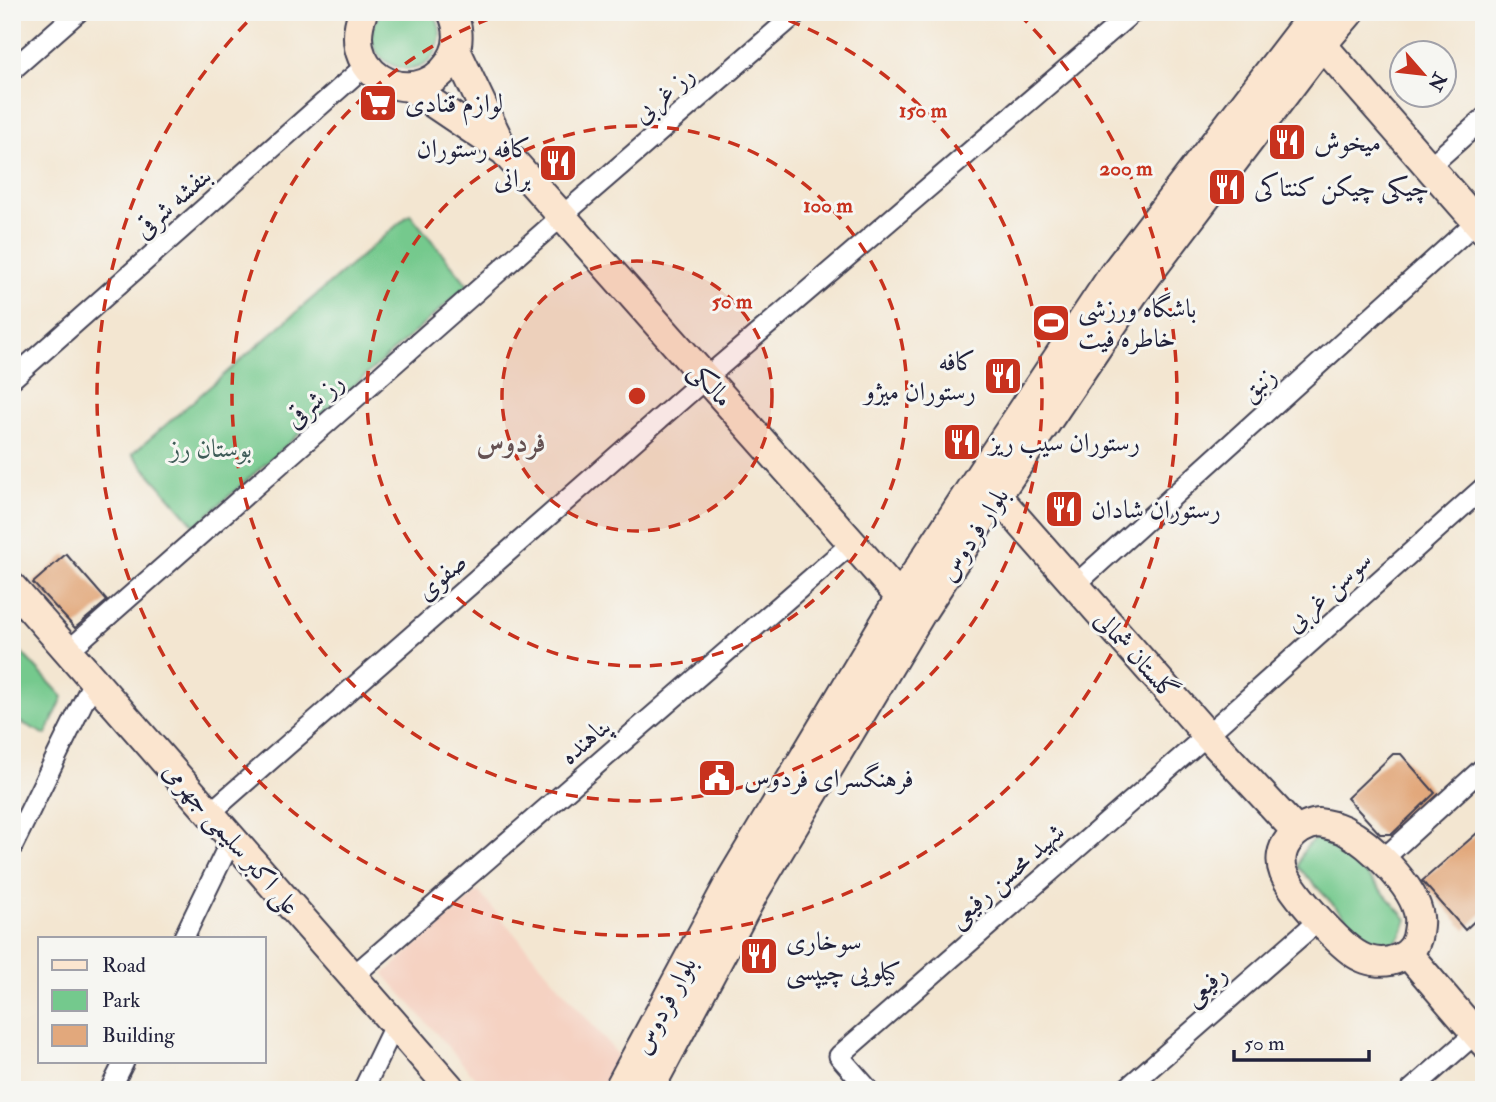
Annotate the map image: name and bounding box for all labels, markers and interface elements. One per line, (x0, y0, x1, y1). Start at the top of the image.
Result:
north arrow (1388, 38, 1458, 108)
street label: رز غربی (626, 59, 703, 132)
text: N (1422, 67, 1452, 96)
supermarket icon: لوازم قنادی (357, 82, 399, 124)
place label: لوازم قنادی (405, 88, 503, 126)
text: 150 m (899, 97, 948, 124)
restaurant icon: میخوش (1266, 121, 1308, 163)
place label: میخوش (1314, 127, 1381, 159)
place label: كافه رستوران برانى (417, 133, 531, 195)
restaurant icon: كافه رستوران برانى (537, 142, 579, 184)
text: 200 m (1100, 155, 1153, 182)
street label: بنفشه شرقی (128, 160, 218, 246)
restaurant icon: چیکی چیکن کنتاکی (1206, 166, 1248, 208)
place label: چیکی چیکن کنتاکی (1254, 171, 1429, 205)
text: 100 m (803, 192, 854, 219)
text: 50 m (712, 288, 753, 315)
place label: باشگاه ورزشی خاطره فیت (1078, 292, 1196, 355)
sports icon: باشگاه ورزشی خاطره فیت (1030, 302, 1072, 344)
place label: کافه رستوران ميژو (861, 346, 976, 408)
street label: مالکی (681, 355, 739, 415)
restaurant icon: کافه رستوران ميژو (982, 355, 1024, 397)
street label: زنبق (1234, 360, 1283, 409)
street label: رز شرقی (278, 366, 351, 435)
centre of rings (625, 384, 649, 408)
restaurant icon: رستوران سیب ریز (941, 421, 983, 463)
district label: فردوس (476, 426, 546, 461)
place label: رستوران سیب ریز (986, 427, 1140, 459)
park label: بوستان رز (167, 433, 252, 465)
street label: بلوار فردوس (932, 481, 1016, 588)
restaurant icon: رستوران شادان (1043, 488, 1085, 530)
place label: رستوران شادان (1091, 494, 1221, 526)
street label: سوسن غربی (1279, 544, 1380, 641)
street label: صفوی (410, 546, 474, 607)
street label: گلستان شمالی (1087, 604, 1185, 707)
street label: پناهنده (553, 710, 619, 773)
street label: علی اکبر سلیمی جهرمی (154, 755, 307, 923)
public building icon: فرهنگسرای فردوس (696, 757, 738, 799)
place label: فرهنگسرای فردوس (744, 762, 914, 795)
street label: شهید محسن رفیعی (942, 816, 1072, 936)
place label: سوخاری كيلويی چيپسی (786, 926, 901, 990)
restaurant icon: سوخاری كيلويی چيپسی (738, 935, 780, 977)
legend (38, 937, 266, 1064)
street label: بلوار فردوس (626, 951, 704, 1060)
text: Road (102, 952, 147, 979)
street label: رفیعی (1177, 958, 1235, 1014)
text: Park (102, 987, 140, 1014)
scale bar (1234, 1018, 1368, 1062)
text: Building (102, 1022, 175, 1049)
text: 50 m (1244, 1030, 1285, 1057)

